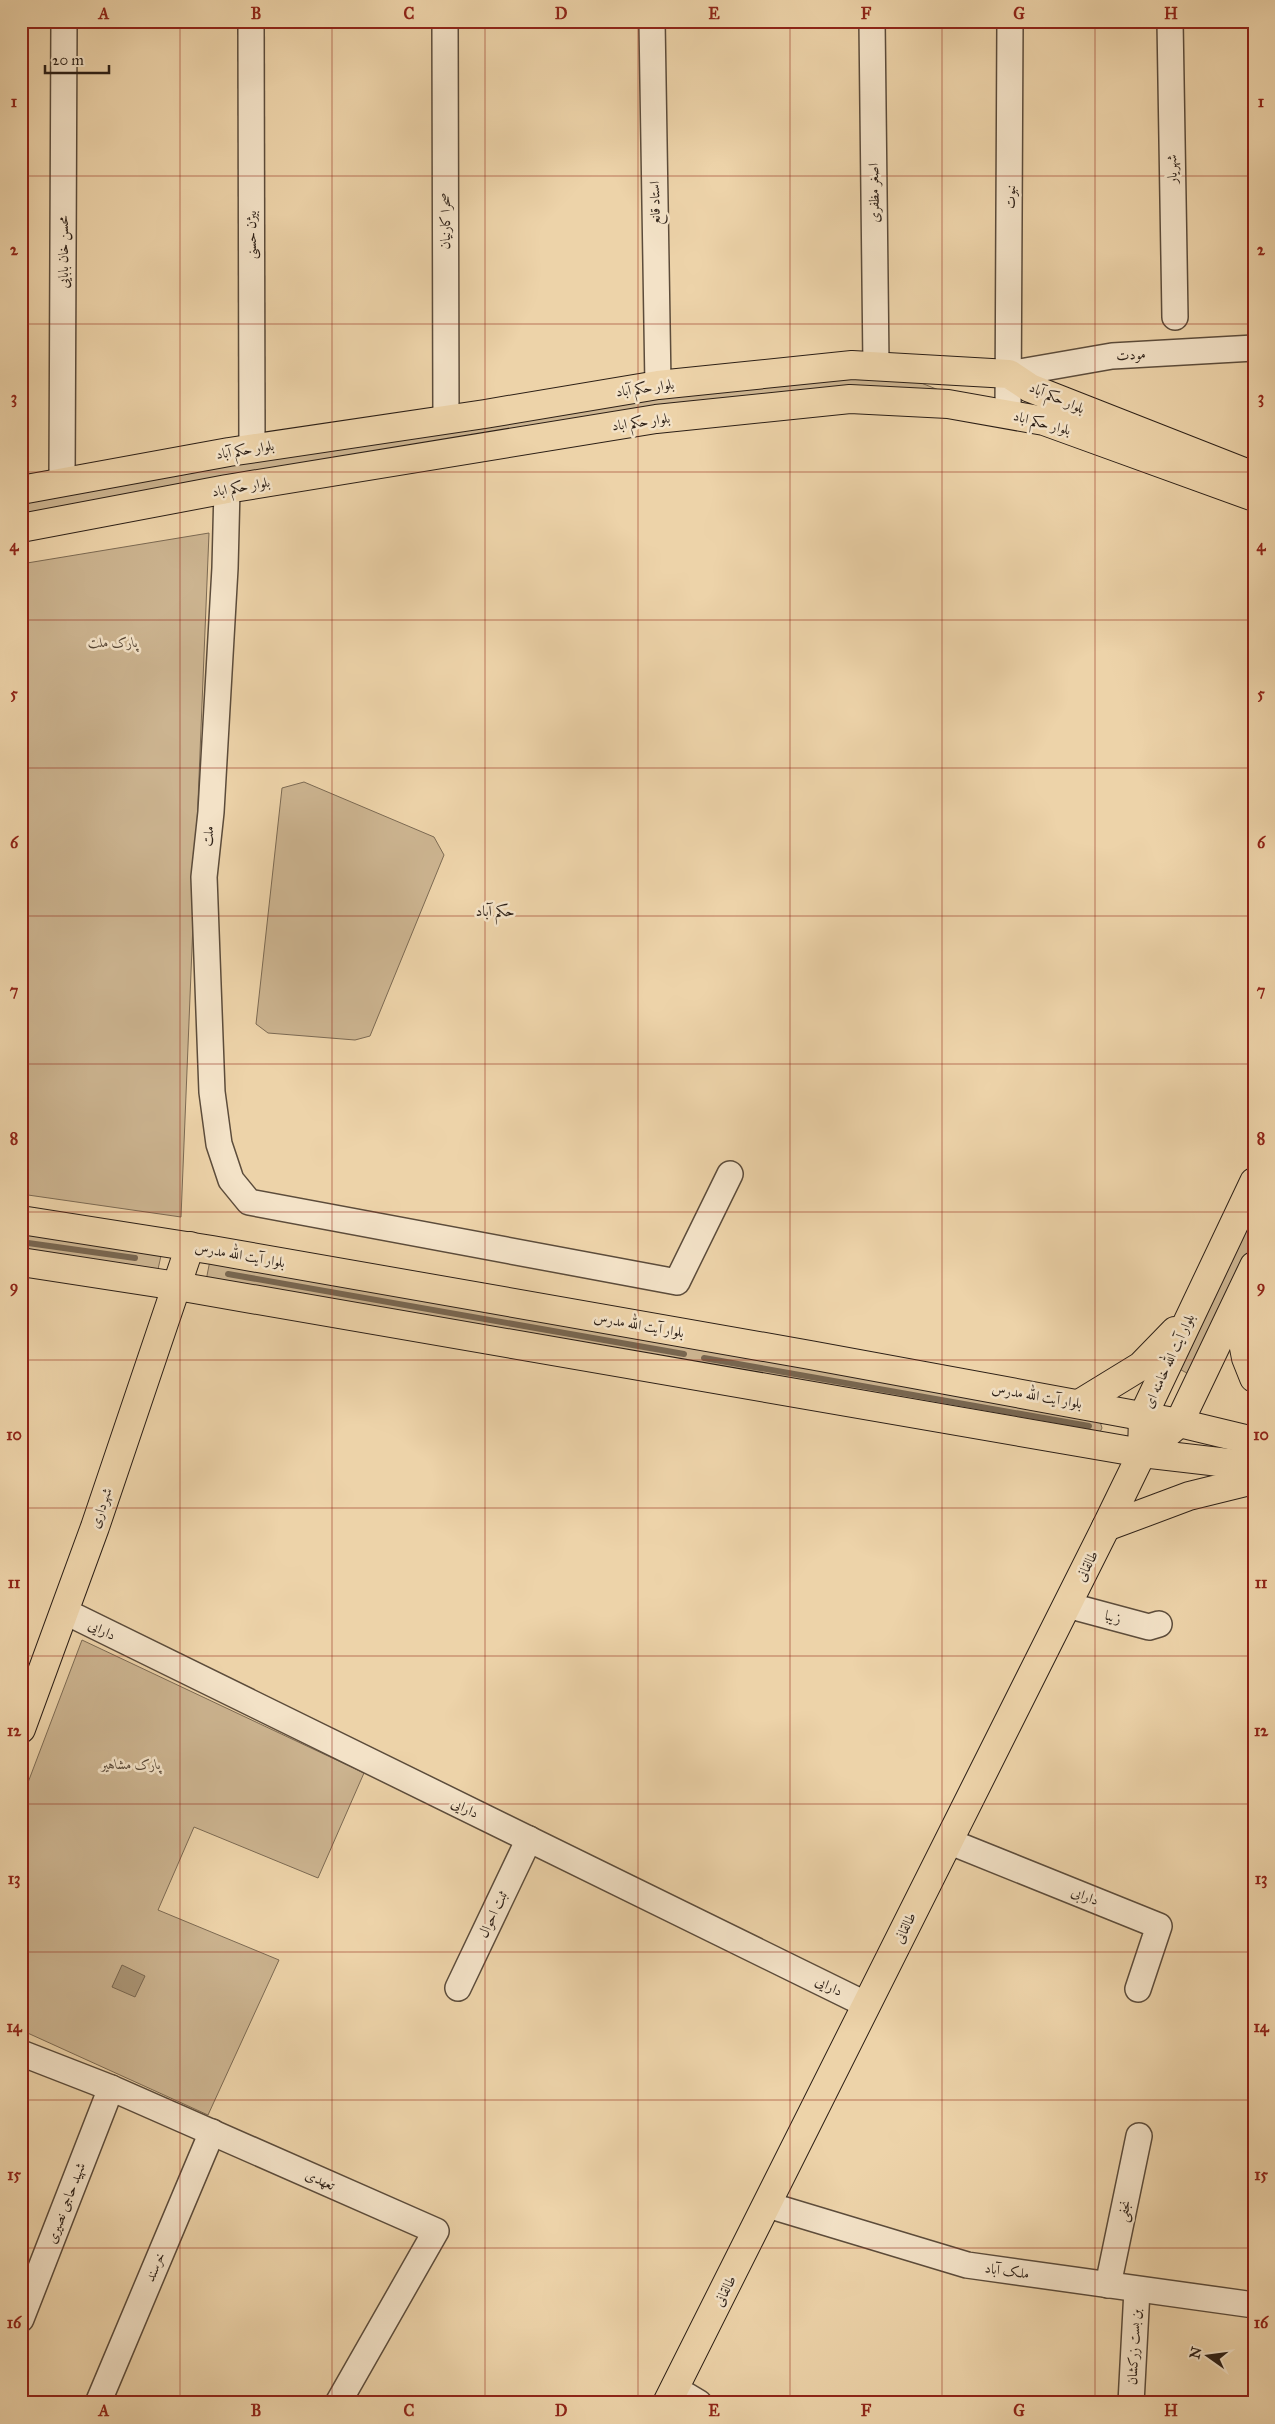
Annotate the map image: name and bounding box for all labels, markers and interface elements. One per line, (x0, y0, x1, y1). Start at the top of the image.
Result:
text: A (98, 4, 110, 23)
text: B (251, 4, 261, 23)
text: C (404, 4, 415, 23)
text: D (555, 4, 568, 23)
text: E (708, 4, 720, 23)
text: F (861, 4, 872, 23)
text: G (1013, 4, 1025, 23)
text: H (1164, 4, 1178, 23)
scale bar (45, 42, 109, 74)
text: 20 m (52, 51, 84, 69)
text: 1 (11, 92, 18, 111)
text: 1 (1258, 92, 1265, 111)
street label: شهریار (1163, 154, 1182, 186)
street label: اصغر مظفری (865, 163, 883, 223)
street label: استاد قانع (646, 181, 669, 225)
street label: نبوت (1002, 185, 1019, 209)
street label: صحرا کارنیان (437, 193, 454, 249)
street label: بیژن حسنی (243, 210, 261, 259)
street label: محسن خان بابایی (55, 215, 73, 288)
text: 2 (10, 240, 19, 259)
text: 2 (1257, 240, 1266, 259)
street label: مودت (1116, 345, 1146, 365)
street label: بلوار حکم آباد (615, 375, 676, 405)
street label: بلوار حکم آباد (1025, 379, 1088, 422)
text: 3 (11, 388, 17, 408)
text: 3 (1258, 388, 1264, 408)
street label: بلوار حکم اباد (1010, 407, 1073, 444)
street label: بلوار حکم اباد (611, 409, 672, 439)
street label: بلوار حکم آباد (215, 437, 276, 468)
street label: بلوار حکم اباد (211, 473, 273, 505)
text: 4 (10, 536, 20, 556)
text: 4 (1257, 536, 1267, 556)
park label: پارک ملت (88, 634, 139, 653)
text: 5 (10, 684, 18, 703)
text: 5 (1257, 684, 1265, 703)
street label: ملت (198, 825, 218, 847)
text: 6 (10, 833, 19, 852)
text: 6 (1257, 833, 1266, 852)
district label: حکم آباد (475, 902, 515, 925)
text: 7 (10, 981, 19, 1000)
text: 7 (1257, 981, 1266, 1000)
text: 8 (10, 1129, 18, 1148)
text: 8 (1257, 1129, 1265, 1148)
street label: بلوار آیت الله مدرس (194, 1236, 287, 1271)
text: 9 (10, 1277, 18, 1297)
text: 9 (1257, 1277, 1265, 1297)
street label: بلوار آیت الله مدرس (593, 1306, 686, 1341)
street label: بلوار آیت الله خامنه ای (1137, 1309, 1198, 1411)
street label: بلوار آیت الله مدرس (991, 1377, 1084, 1412)
text: 10 (6, 1425, 22, 1444)
text: 10 (1253, 1425, 1269, 1444)
street label: شهرداری (86, 1485, 117, 1531)
street label: طالقانی (1072, 1548, 1102, 1584)
text: 11 (8, 1573, 21, 1592)
text: 11 (1255, 1573, 1268, 1592)
street label: زیبا (1103, 1607, 1123, 1627)
street label: دارایی (85, 1616, 118, 1645)
text: 12 (7, 1721, 22, 1740)
text: 12 (1254, 1721, 1269, 1740)
park label: پارک مشاهیر (100, 1756, 162, 1775)
street label: دارایی (448, 1794, 481, 1823)
text: 13 (8, 1869, 20, 1889)
text: 13 (1255, 1869, 1267, 1889)
street label: دارابی (1068, 1883, 1101, 1910)
street label: ثبت احوال (475, 1887, 511, 1941)
street label: طالقانی (890, 1910, 920, 1946)
street label: دارایی (812, 1972, 845, 2001)
text: 14 (6, 2017, 23, 2037)
text: 14 (1253, 2017, 1270, 2037)
street label: شهید حاجی نصیری (43, 2160, 90, 2246)
text: 15 (7, 2165, 21, 2184)
text: 15 (1254, 2165, 1268, 2184)
street label: تعهدی (303, 2166, 338, 2194)
street label: نجفی (1113, 2199, 1137, 2224)
street label: خرسند (141, 2250, 169, 2284)
street label: ملک آباد (984, 2259, 1030, 2283)
street label: طالقانی (710, 2273, 740, 2309)
street label: بن بست زرکشان (1124, 2308, 1145, 2386)
text: 16 (7, 2313, 22, 2332)
text: 16 (1254, 2313, 1269, 2332)
north arrow (1182, 2332, 1232, 2382)
text: N (1186, 2345, 1206, 2361)
text: A (98, 2401, 110, 2420)
text: B (251, 2401, 261, 2420)
text: C (404, 2401, 415, 2420)
text: D (555, 2401, 568, 2420)
text: E (708, 2401, 720, 2420)
text: F (861, 2401, 872, 2420)
text: G (1013, 2401, 1025, 2420)
text: H (1164, 2401, 1178, 2420)

